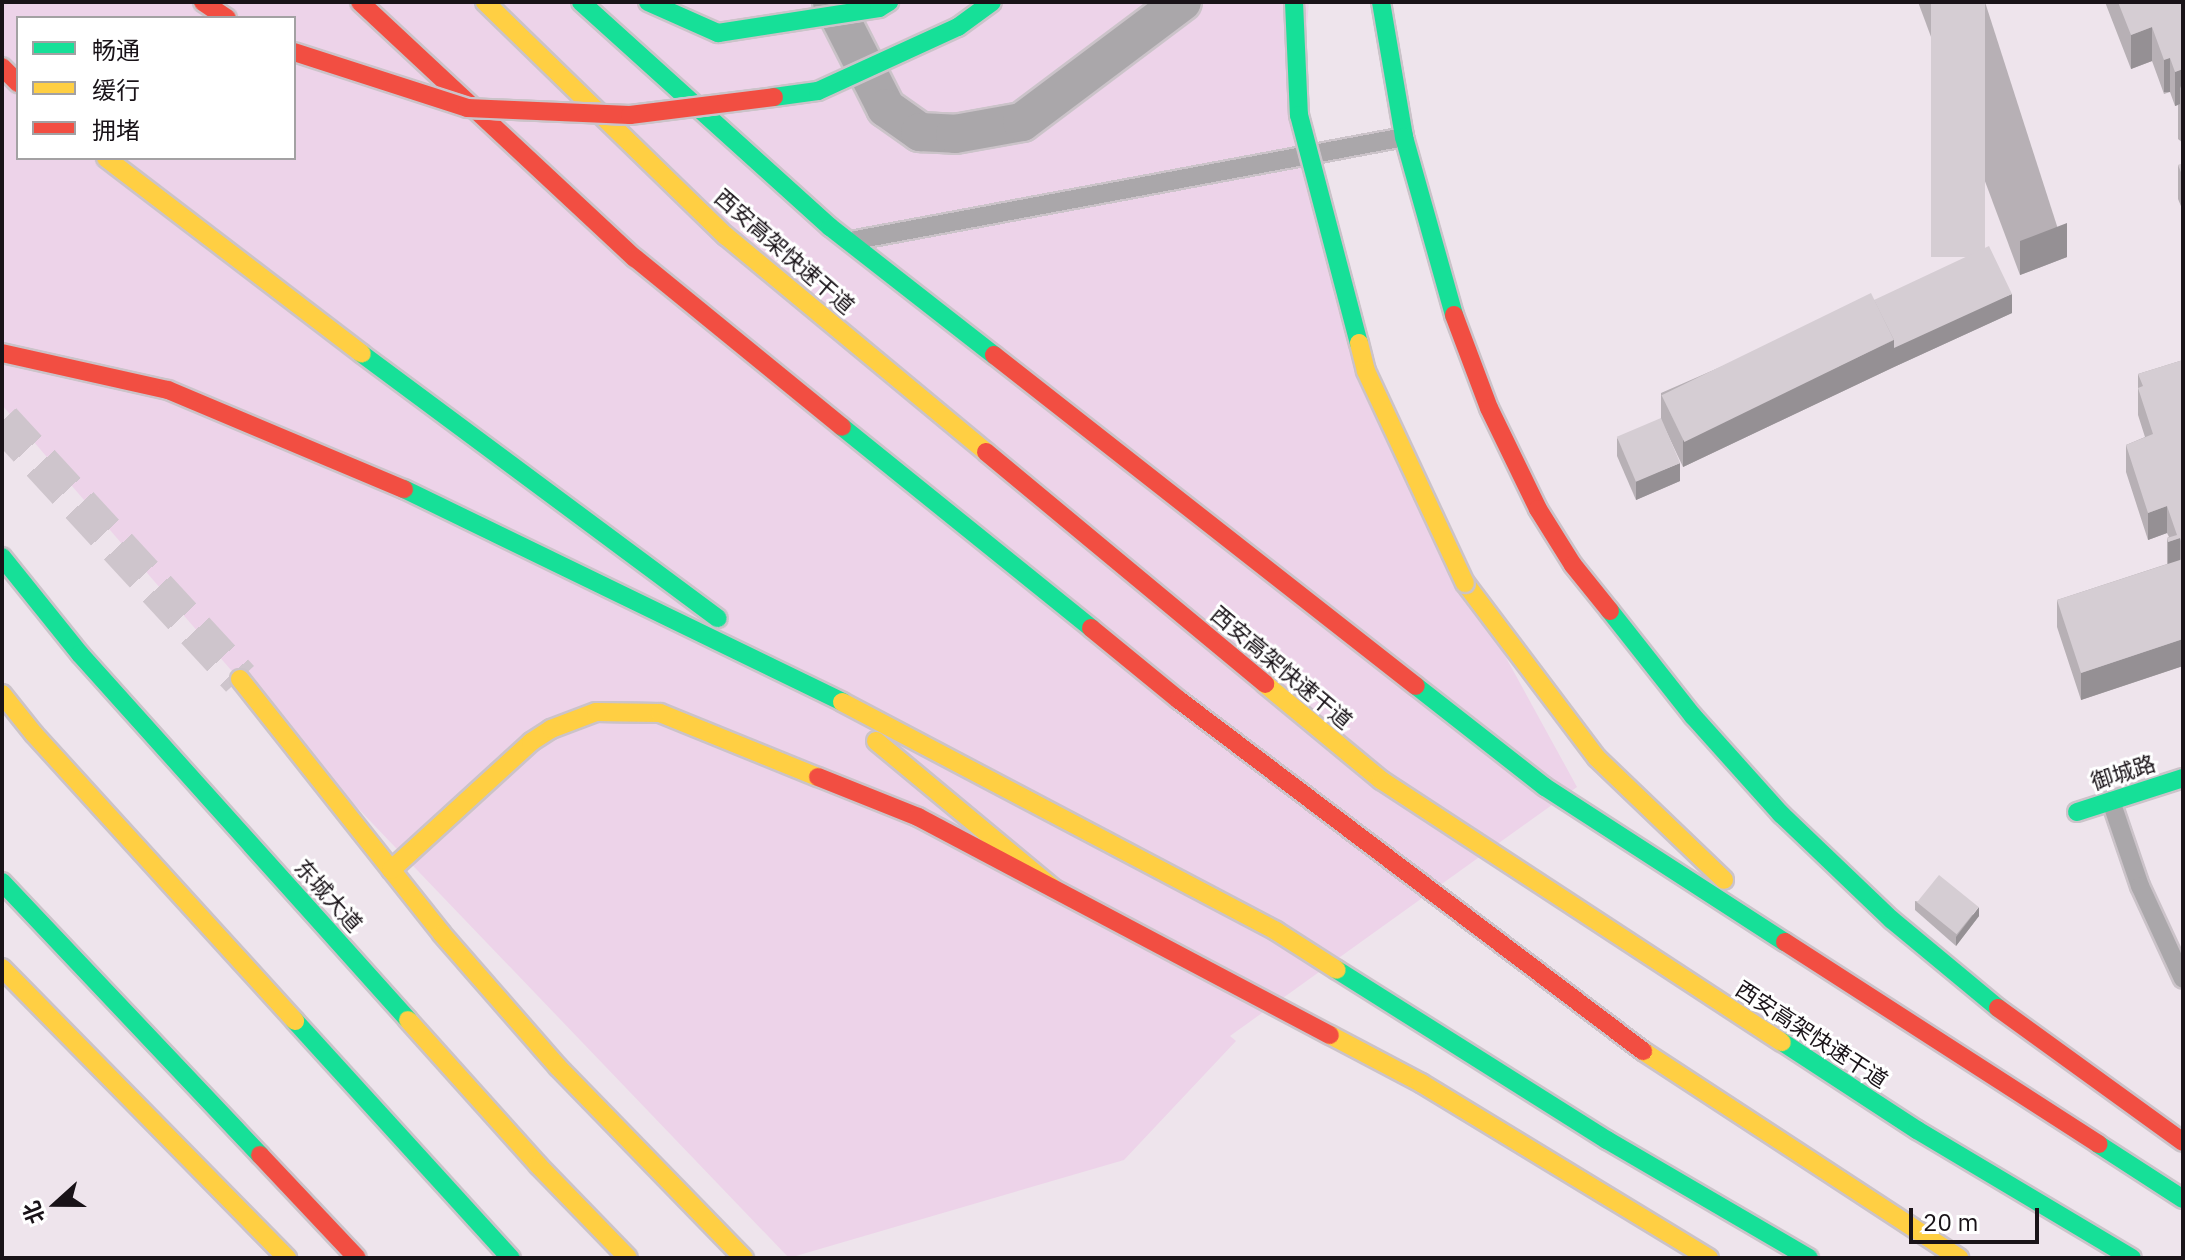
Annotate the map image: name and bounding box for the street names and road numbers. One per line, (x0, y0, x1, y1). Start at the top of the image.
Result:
street label: 西安高架快速干道 (710, 183, 860, 319)
street label: 西安高架快速干道 (1206, 600, 1358, 734)
street label: 御城路 (2088, 749, 2158, 795)
street label: 东城大道 (290, 853, 368, 937)
street label: 西安高架快速干道 (1731, 975, 1893, 1093)

